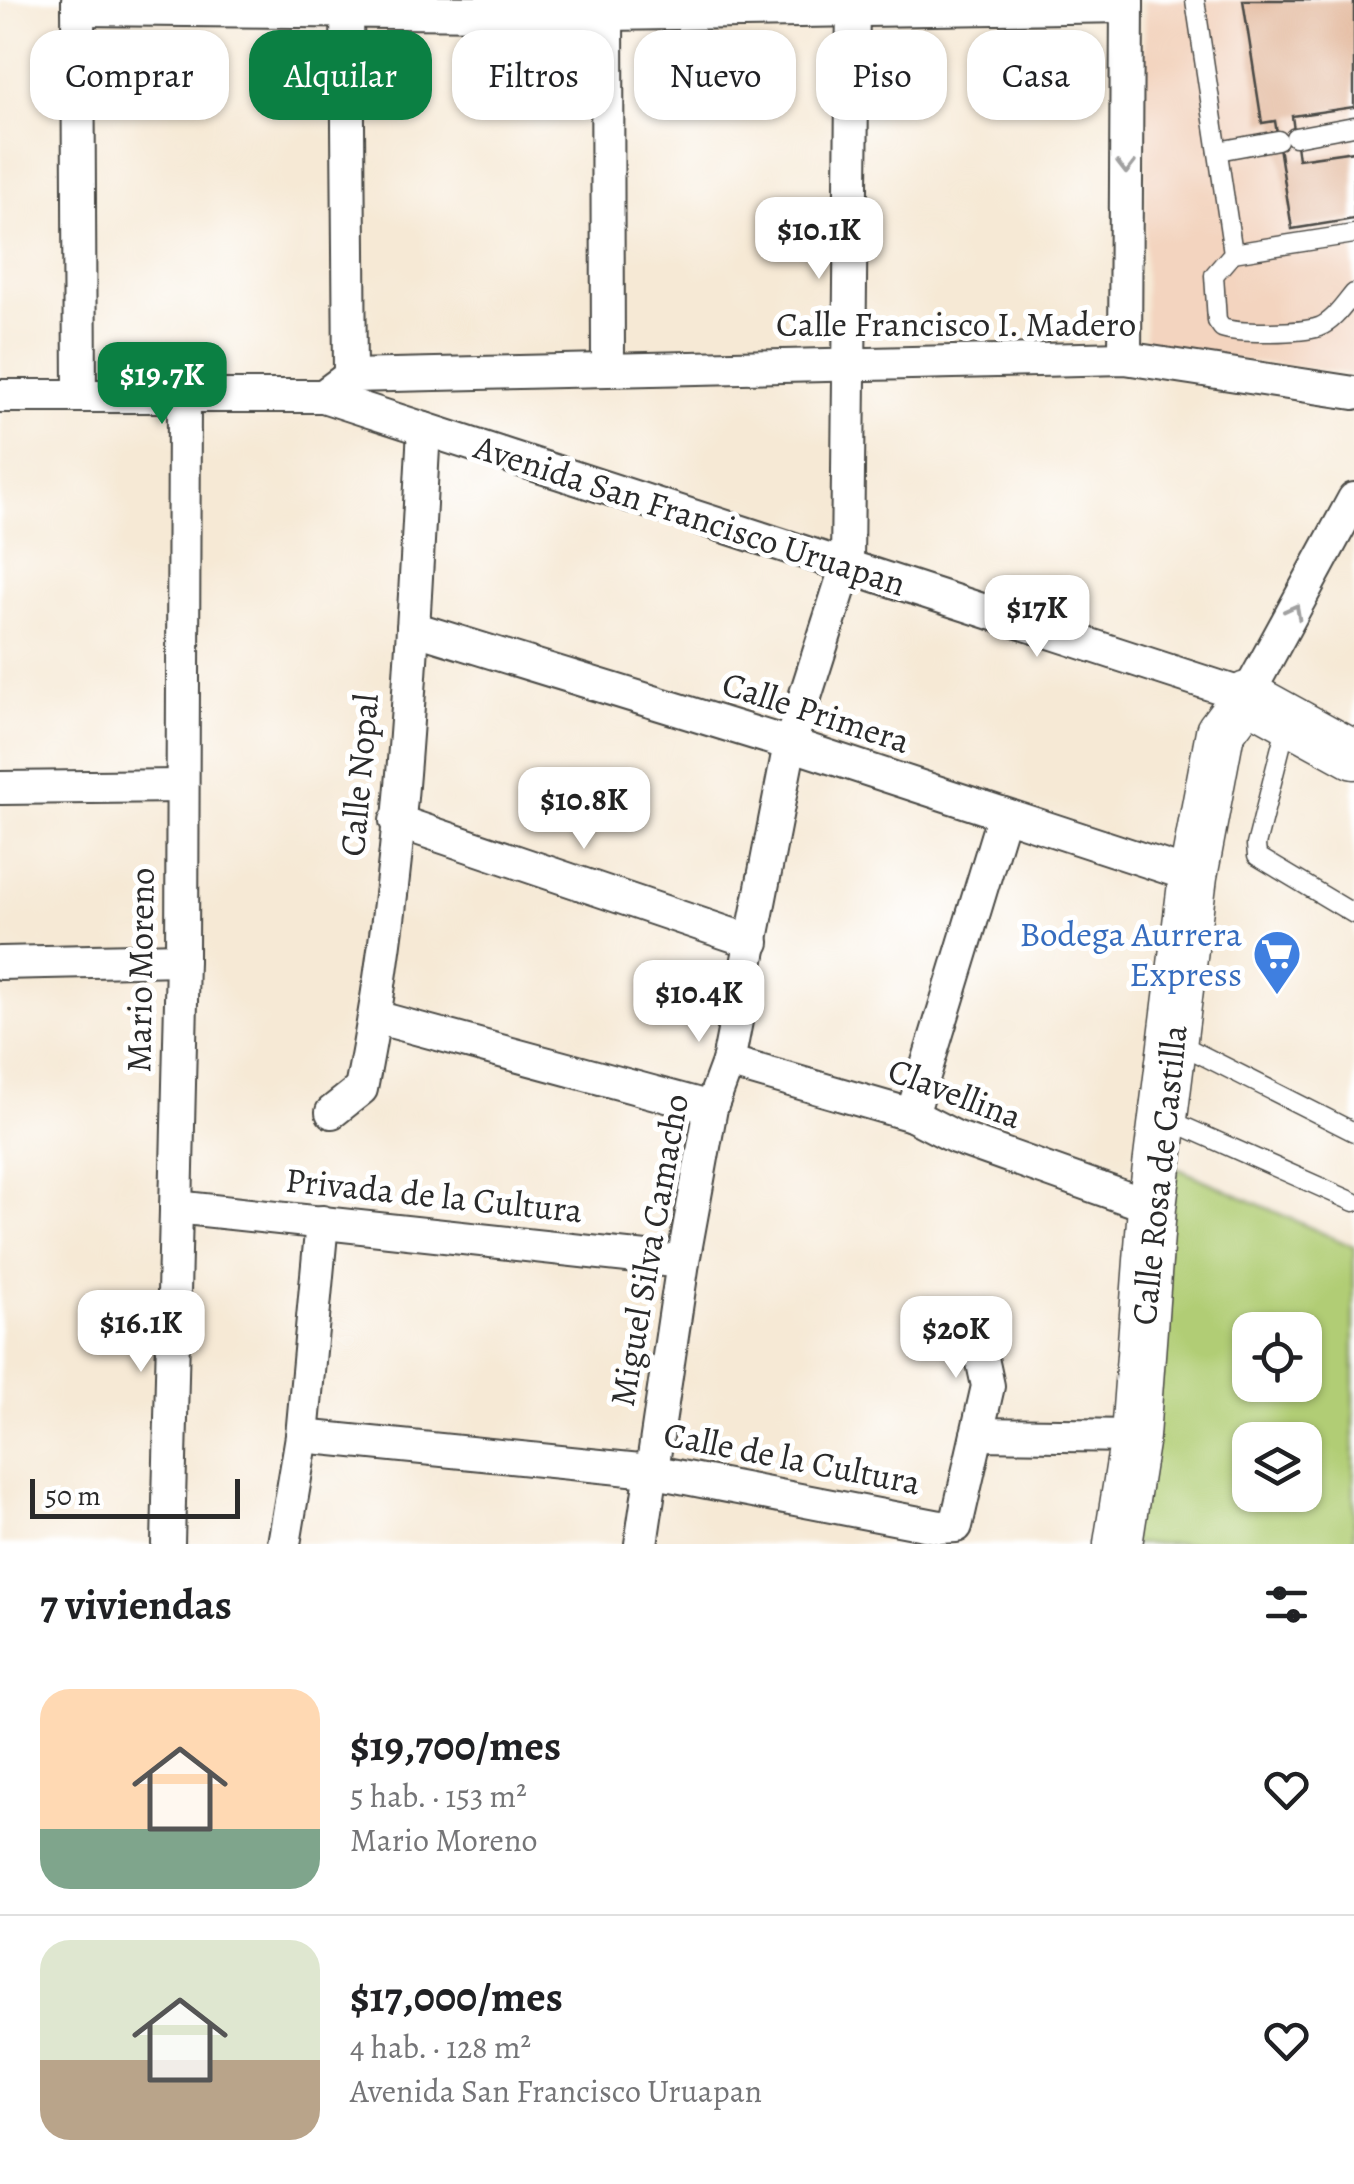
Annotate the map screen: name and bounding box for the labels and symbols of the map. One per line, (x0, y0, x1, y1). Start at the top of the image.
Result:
one-way arrow (1115, 160, 1137, 176)
pin: $10.1K (738, 197, 900, 282)
street label: Calle Francisco I. Madero (776, 300, 1136, 348)
pin: $19.7K (81, 342, 243, 427)
street label: Avenida San Francisco Uruapan (467, 422, 912, 607)
pin: $17K (978, 575, 1096, 660)
one-way arrow (1281, 603, 1301, 621)
street label: Calle Primera (716, 659, 916, 765)
street label: Calle Nopal (328, 692, 390, 858)
pin: $10.8K (503, 767, 665, 852)
street label: Mario Moreno (114, 867, 166, 1073)
place label: Bodega Aurrera Express (1019, 910, 1243, 998)
supermarket icon: Bodega Aurrera Express (1251, 928, 1303, 996)
pin: $10.4K (618, 960, 780, 1045)
street label: Calle Rosa de Castilla (1119, 1022, 1199, 1327)
street label: Clavellina (881, 1046, 1029, 1141)
street label: Miguel Silva Camacho (598, 1090, 700, 1410)
street label: Privada de la Cultura (283, 1156, 585, 1235)
pin: $16.1K (60, 1290, 222, 1375)
pin: $20K (897, 1296, 1015, 1381)
street label: Calle de la Cultura (660, 1410, 925, 1507)
scale bar (30, 1474, 240, 1518)

